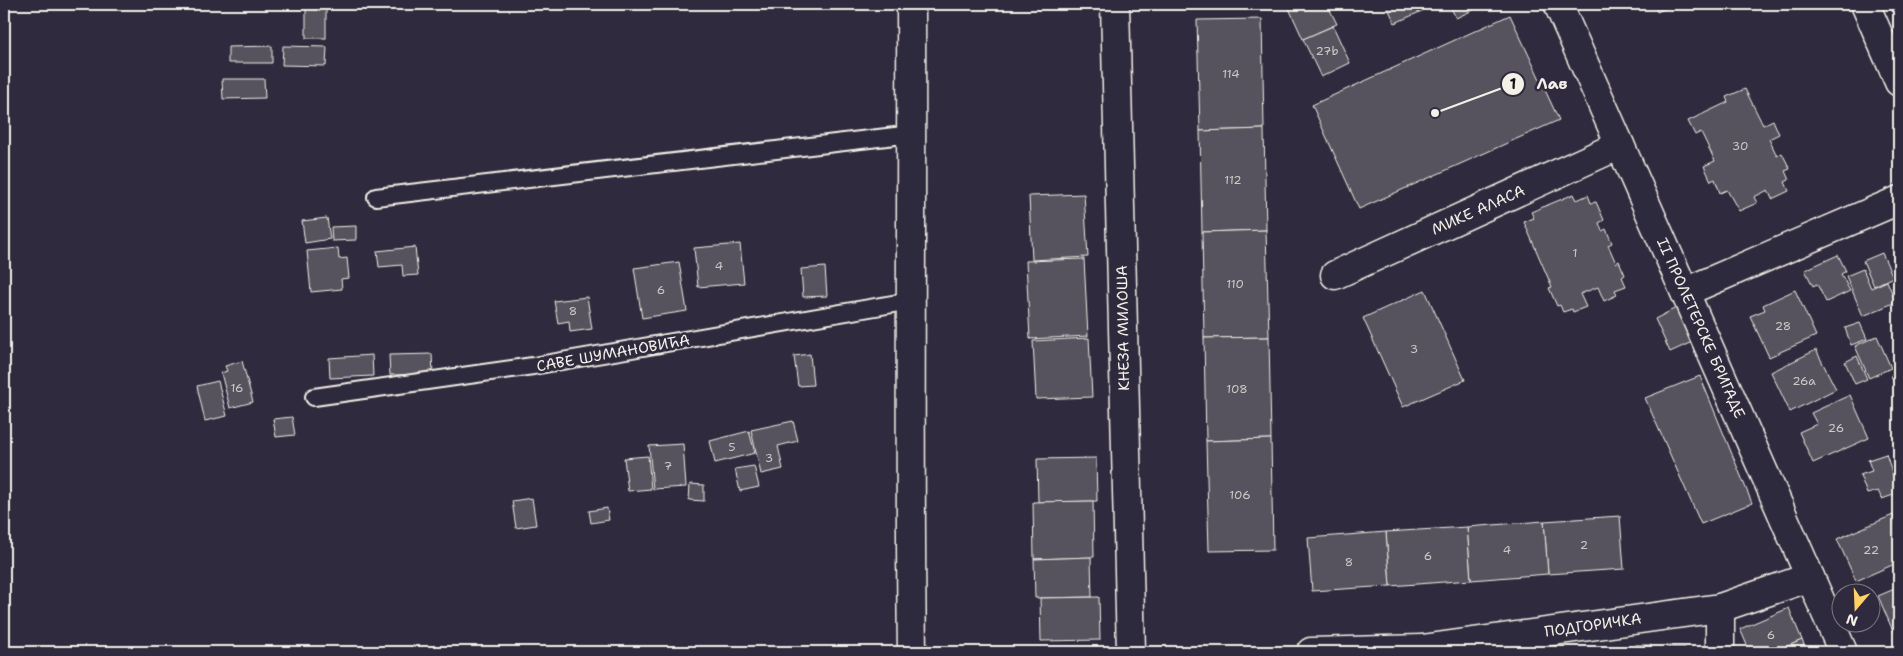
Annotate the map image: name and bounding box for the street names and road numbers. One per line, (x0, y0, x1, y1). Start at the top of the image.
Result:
street label: МИКЕ АЛАСА (1428, 180, 1528, 240)
street label: II ПРОЛЕТЕРСКЕ БРИГАДЕ (1652, 235, 1750, 421)
street label: КНЕЗА МИЛОША (1112, 265, 1134, 391)
street label: САВЕ ШУМАНОВИЋА (535, 330, 691, 376)
street label: ПОДГОРИЧКА (1543, 608, 1643, 642)

